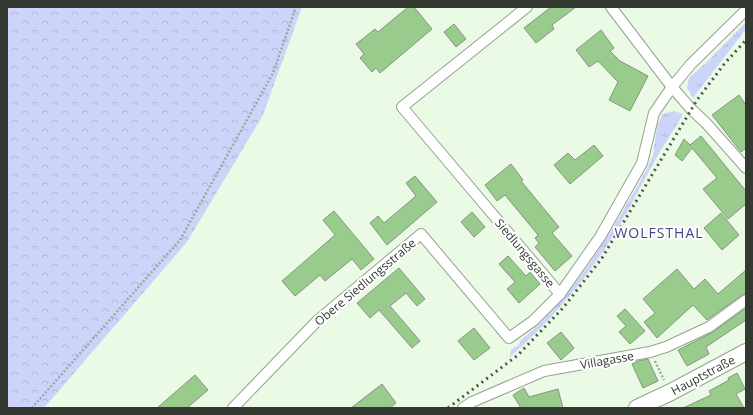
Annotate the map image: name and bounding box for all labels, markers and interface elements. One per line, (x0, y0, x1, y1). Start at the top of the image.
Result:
street label: Siedlungsgasse (491, 215, 559, 291)
district label: WOLFSTHAL (614, 223, 704, 242)
street label: Obere Siedlungsstraße (311, 234, 420, 330)
street label: Villagasse (579, 347, 635, 373)
street label: Hauptstraße (668, 351, 738, 399)

